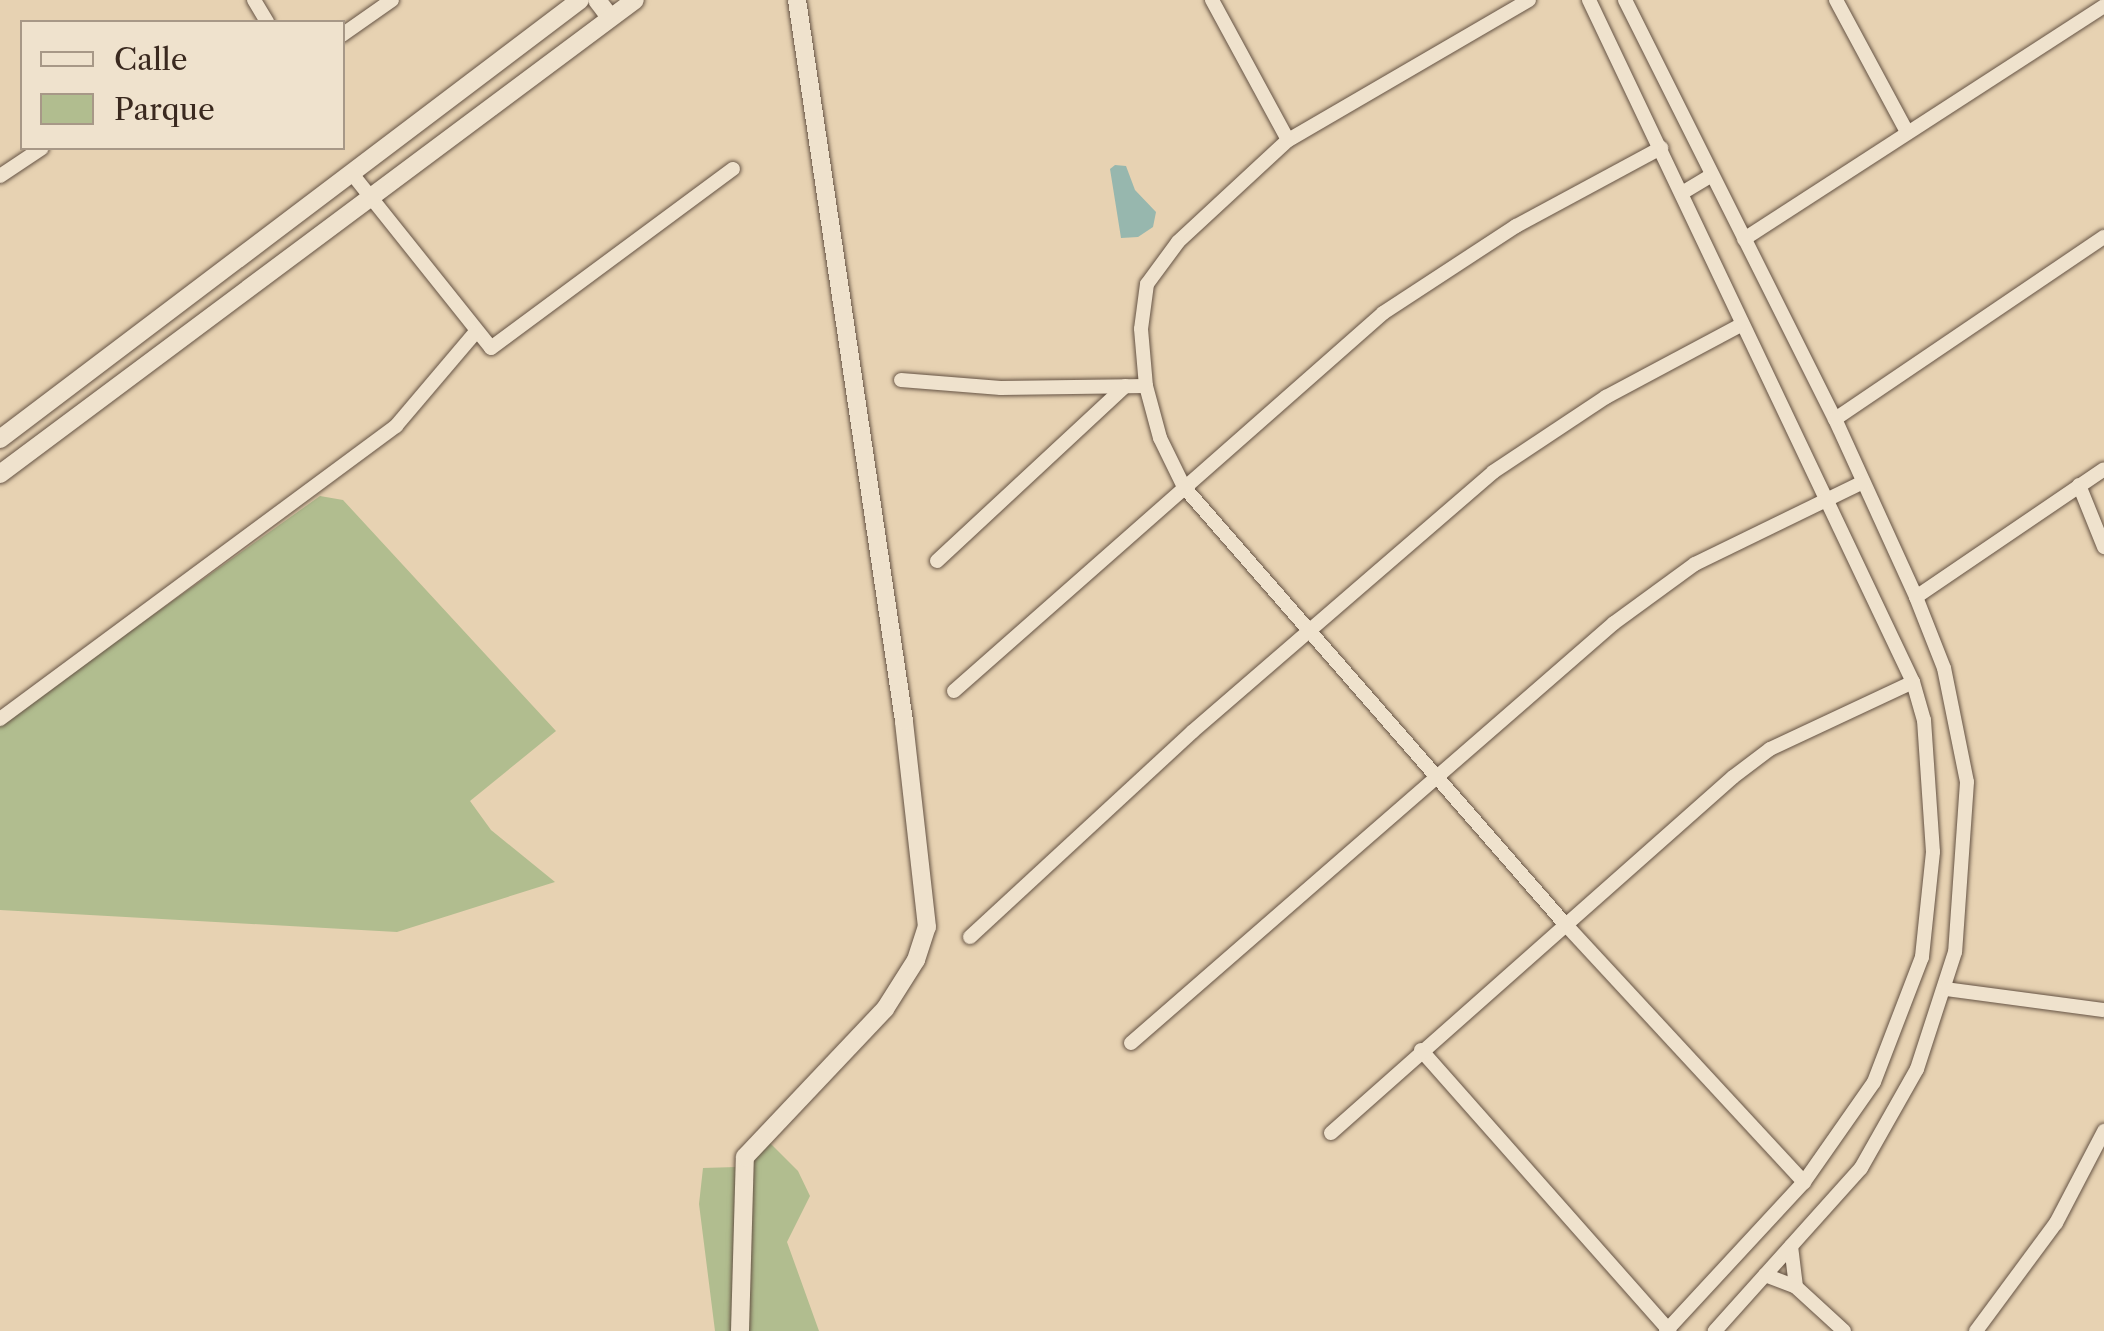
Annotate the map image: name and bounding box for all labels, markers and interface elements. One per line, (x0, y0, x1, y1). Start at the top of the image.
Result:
legend (20, 20, 345, 150)
text: Calle (114, 41, 188, 78)
text: Parque (114, 91, 215, 128)

